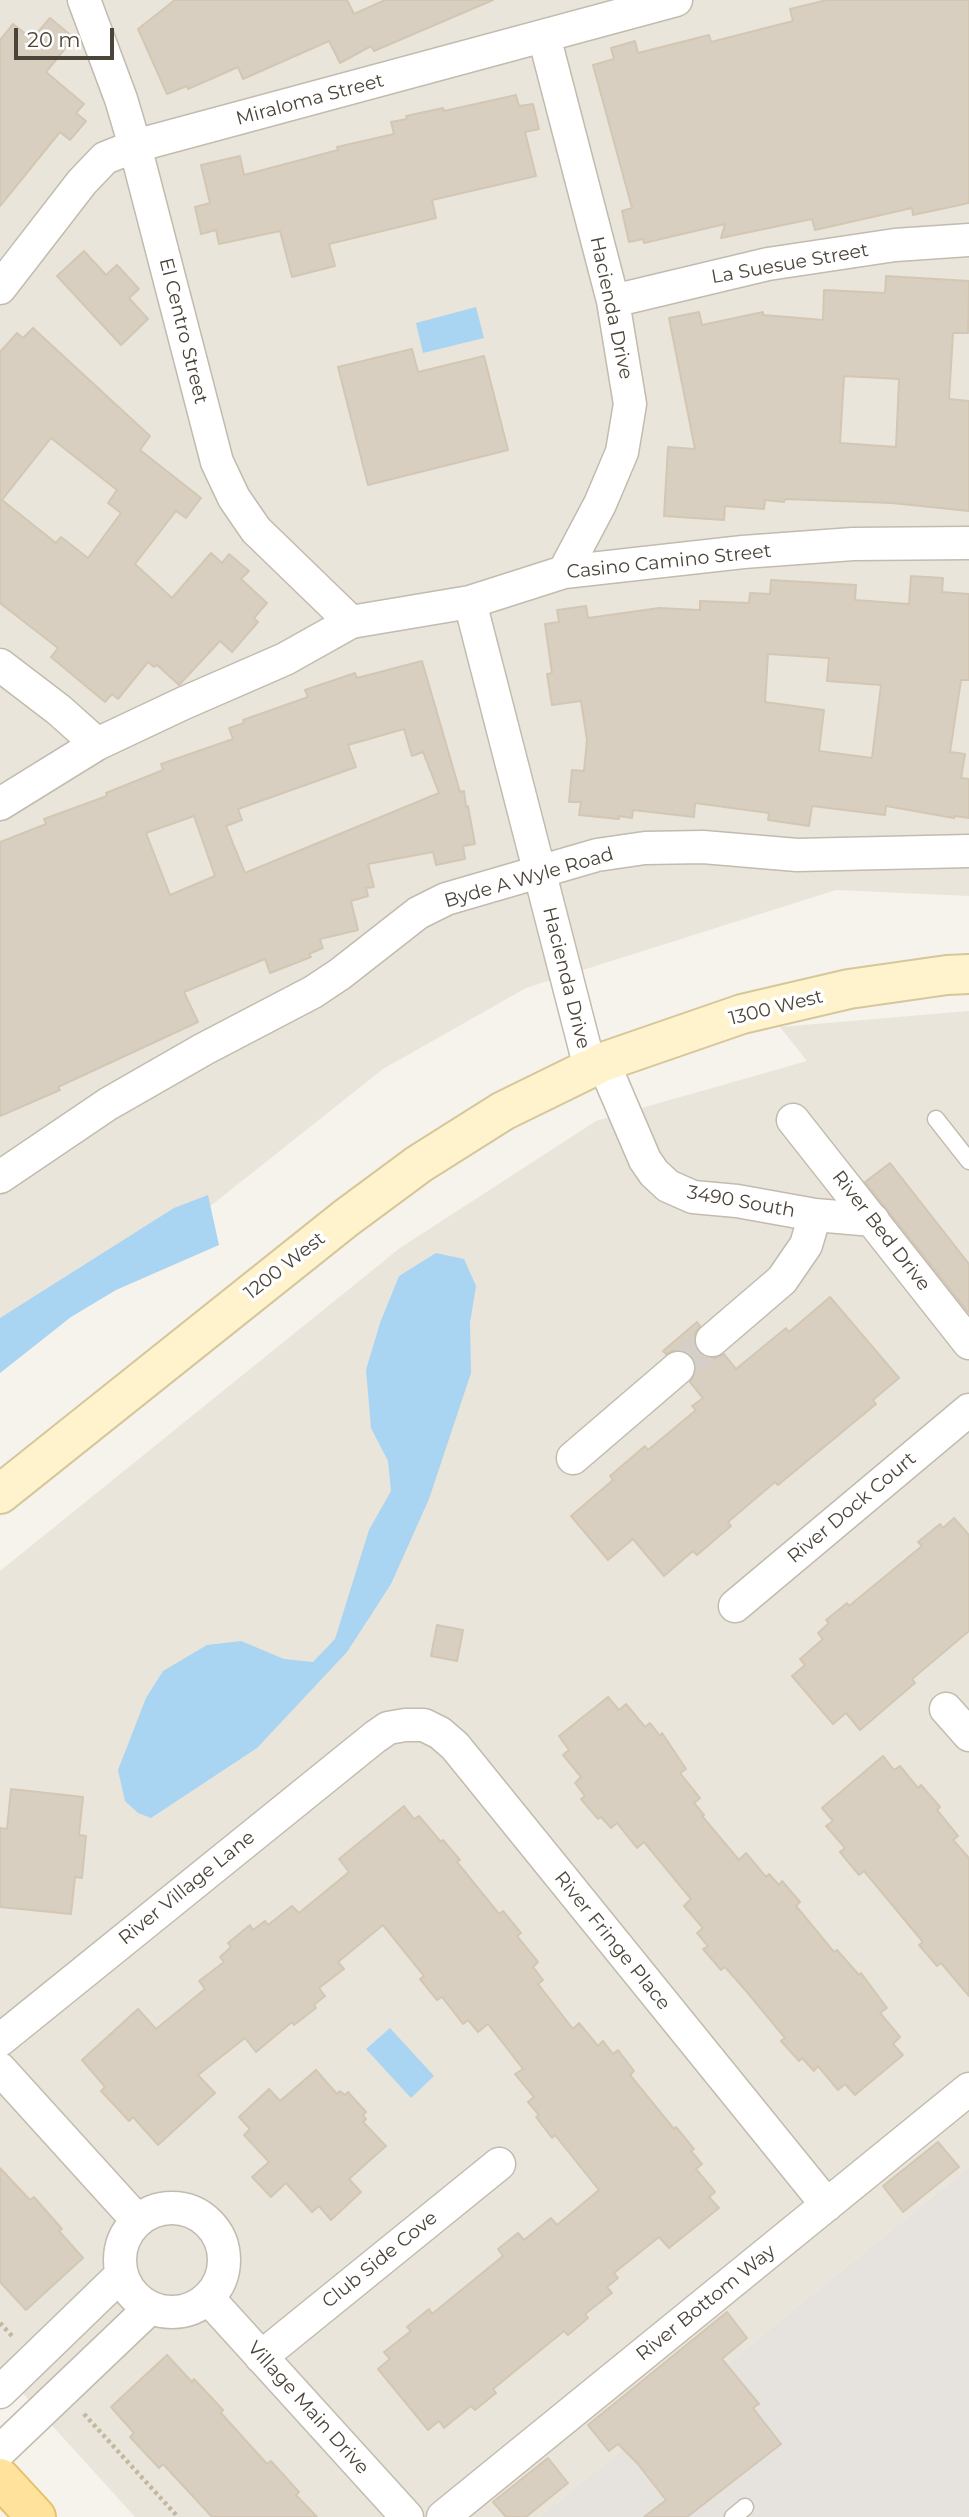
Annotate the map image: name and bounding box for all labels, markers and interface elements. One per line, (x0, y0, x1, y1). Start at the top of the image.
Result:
scale bar (18, 14, 117, 58)
text: 20 m (27, 27, 81, 52)
street label: Miraloma Street (234, 69, 386, 131)
street label: Hacienda Drive (585, 234, 637, 382)
street label: La Suesue Street (710, 239, 870, 289)
street label: El Centro Street (154, 256, 212, 406)
street label: Casino Camino Street (566, 540, 772, 584)
street label: Byde A Wyle Road (442, 843, 616, 913)
street label: Hacienda Drive (537, 905, 595, 1051)
street label: 1300 West (727, 985, 825, 1031)
street label: River Bed Drive (827, 1166, 935, 1296)
street label: 3490 South (685, 1181, 797, 1223)
street label: 1200 West (240, 1227, 330, 1305)
street label: River Dock Court (783, 1448, 921, 1568)
street label: River Village Lane (114, 1826, 260, 1950)
street label: River Fringe Place (549, 1867, 675, 2015)
street label: Club Side Cove (318, 2207, 442, 2313)
street label: River Bottom Way (632, 2240, 780, 2366)
street label: Village Main Drive (242, 2337, 374, 2479)

